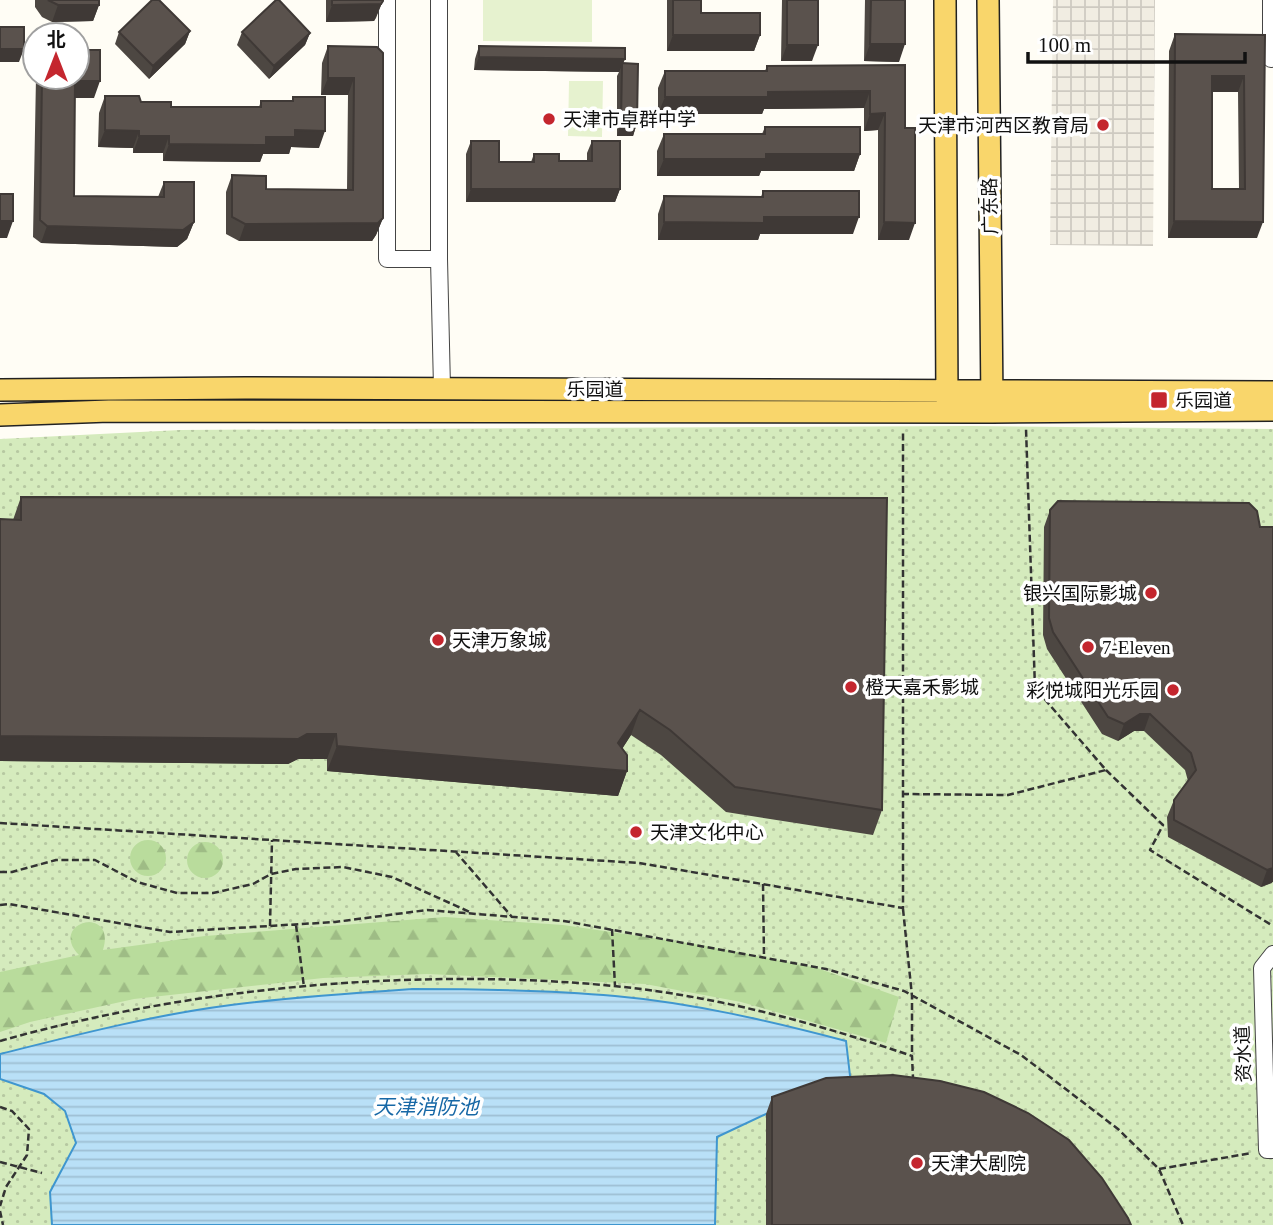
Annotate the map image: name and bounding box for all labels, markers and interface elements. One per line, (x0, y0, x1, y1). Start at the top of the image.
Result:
north arrow (21, 21, 91, 91)
scale bar (1028, 21, 1245, 65)
text: 北 (46, 29, 66, 50)
text: 100 m (1038, 33, 1091, 57)
place label: 天津市卓群中学 (563, 109, 696, 130)
marker: 天津市卓群中学 (541, 111, 557, 127)
place label: 天津市河西区教育局 (918, 115, 1089, 136)
marker: 天津市河西区教育局 (1095, 117, 1111, 133)
street label: 广东路 (979, 177, 1001, 235)
street label: 乐园道 (566, 379, 624, 400)
marker: 乐园道 (1149, 390, 1169, 410)
place label: 乐园道 (1175, 390, 1232, 411)
place label: 银兴国际影城 (1023, 583, 1137, 604)
marker: 银兴国际影城 (1143, 585, 1159, 601)
place label: 天津万象城 (452, 630, 547, 651)
marker: 天津万象城 (430, 632, 446, 648)
place label: 7-Eleven (1102, 637, 1171, 658)
marker: 7-Eleven (1080, 639, 1096, 655)
place label: 橙天嘉禾影城 (865, 677, 979, 698)
marker: 橙天嘉禾影城 (843, 679, 859, 695)
place label: 彩悦城阳光乐园 (1026, 680, 1159, 701)
marker: 彩悦城阳光乐园 (1165, 682, 1181, 698)
place label: 天津文化中心 (650, 822, 764, 843)
marker: 天津文化中心 (628, 824, 644, 840)
street label: 资水道 (1232, 1025, 1254, 1083)
water label: 天津消防池 (374, 1095, 480, 1119)
place label: 天津大剧院 (931, 1153, 1026, 1174)
marker: 天津大剧院 (909, 1155, 925, 1171)

